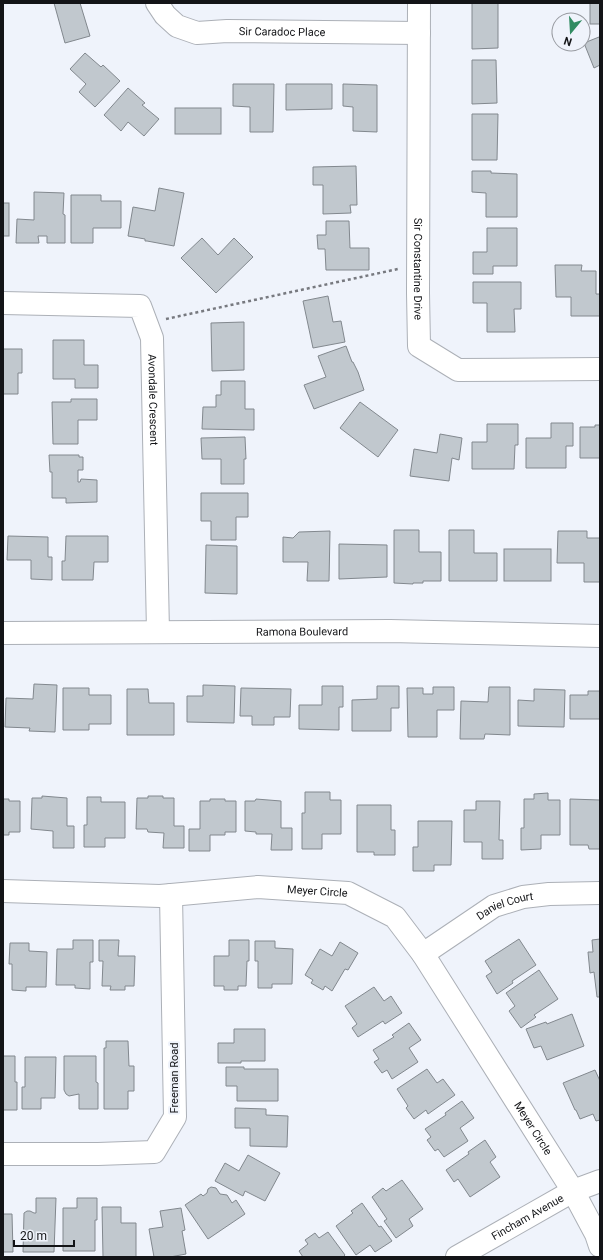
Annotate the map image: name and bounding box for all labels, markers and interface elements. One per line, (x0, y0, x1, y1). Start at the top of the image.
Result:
north arrow (551, 12, 591, 52)
street label: Sir Caradoc Place (239, 25, 326, 39)
text: N (562, 34, 574, 48)
street label: Sir Constantine Drive (411, 218, 425, 320)
street label: Avondale Crescent (146, 354, 161, 446)
street label: Ramona Boulevard (256, 625, 348, 638)
street label: Meyer Circle (287, 882, 348, 899)
street label: Daniel Court (474, 889, 534, 923)
street label: Freeman Road (168, 1043, 181, 1113)
street label: Meyer Circle (512, 1099, 555, 1157)
street label: Fincham Avenue (489, 1191, 566, 1243)
scale bar (14, 1222, 74, 1248)
text: 20 m (20, 1229, 47, 1243)

